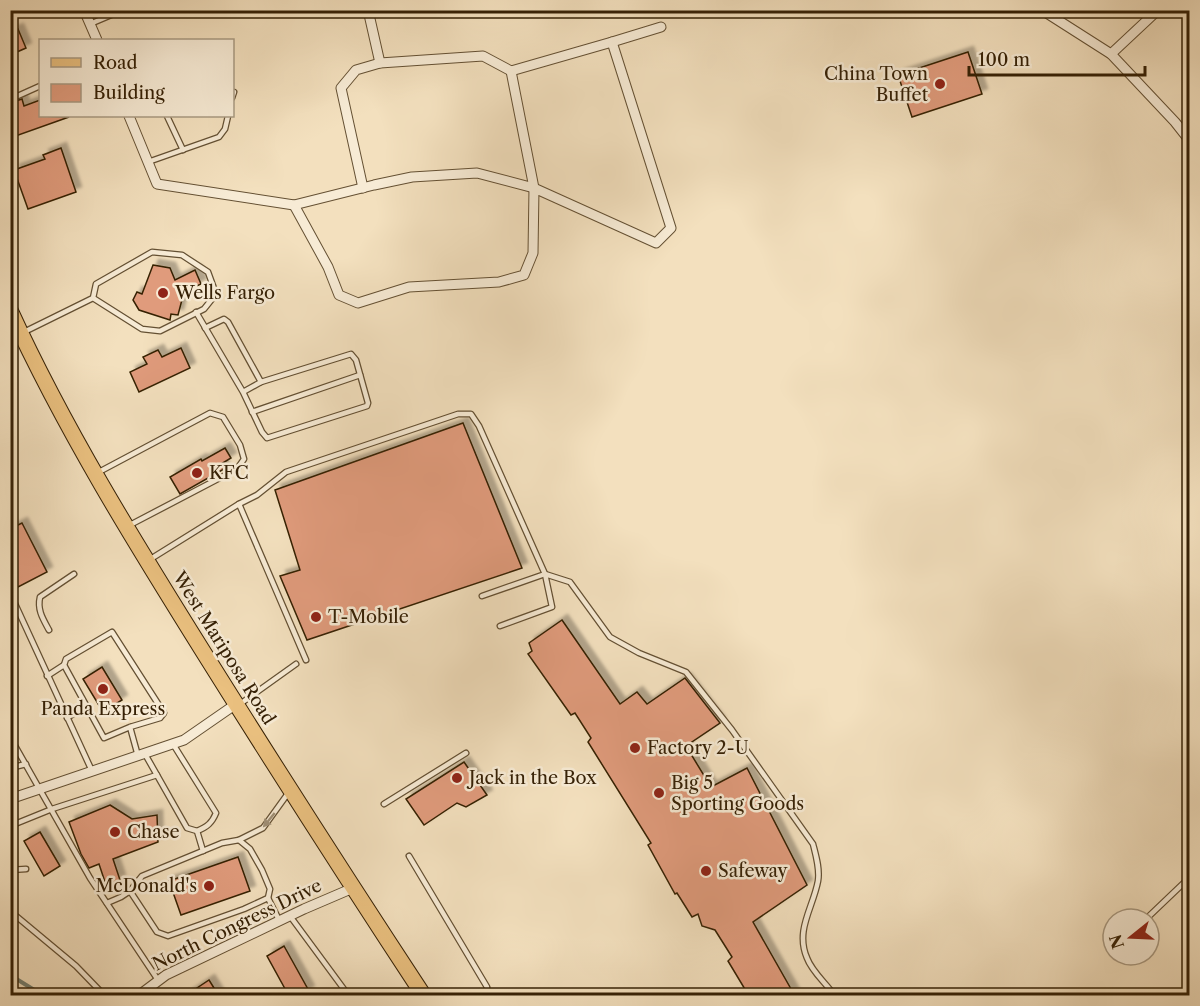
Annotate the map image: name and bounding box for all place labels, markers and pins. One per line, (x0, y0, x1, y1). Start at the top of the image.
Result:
place label: China Town Buffet (824, 63, 929, 106)
marker: China Town Buffet (933, 77, 947, 91)
place label: Wells Fargo (174, 282, 275, 304)
marker: Wells Fargo (156, 286, 170, 300)
place label: KFC (209, 462, 249, 484)
marker: KFC (190, 466, 204, 480)
place label: T-Mobile (328, 606, 409, 628)
marker: T-Mobile (309, 610, 323, 624)
marker: Panda Express (96, 682, 110, 696)
place label: Panda Express (41, 698, 165, 720)
place label: Factory 2-U (647, 737, 749, 759)
marker: Factory 2-U (628, 741, 642, 755)
place label: Jack in the Box (466, 767, 597, 789)
marker: Jack in the Box (450, 771, 464, 785)
place label: Big 5 Sporting Goods (671, 772, 804, 815)
marker: Big 5 Sporting Goods (652, 786, 666, 800)
place label: Chase (127, 821, 180, 843)
marker: Chase (108, 825, 122, 839)
place label: Safeway (718, 860, 789, 882)
marker: Safeway (699, 864, 713, 878)
place label: McDonald's (96, 875, 197, 897)
marker: McDonald's (202, 879, 216, 893)

